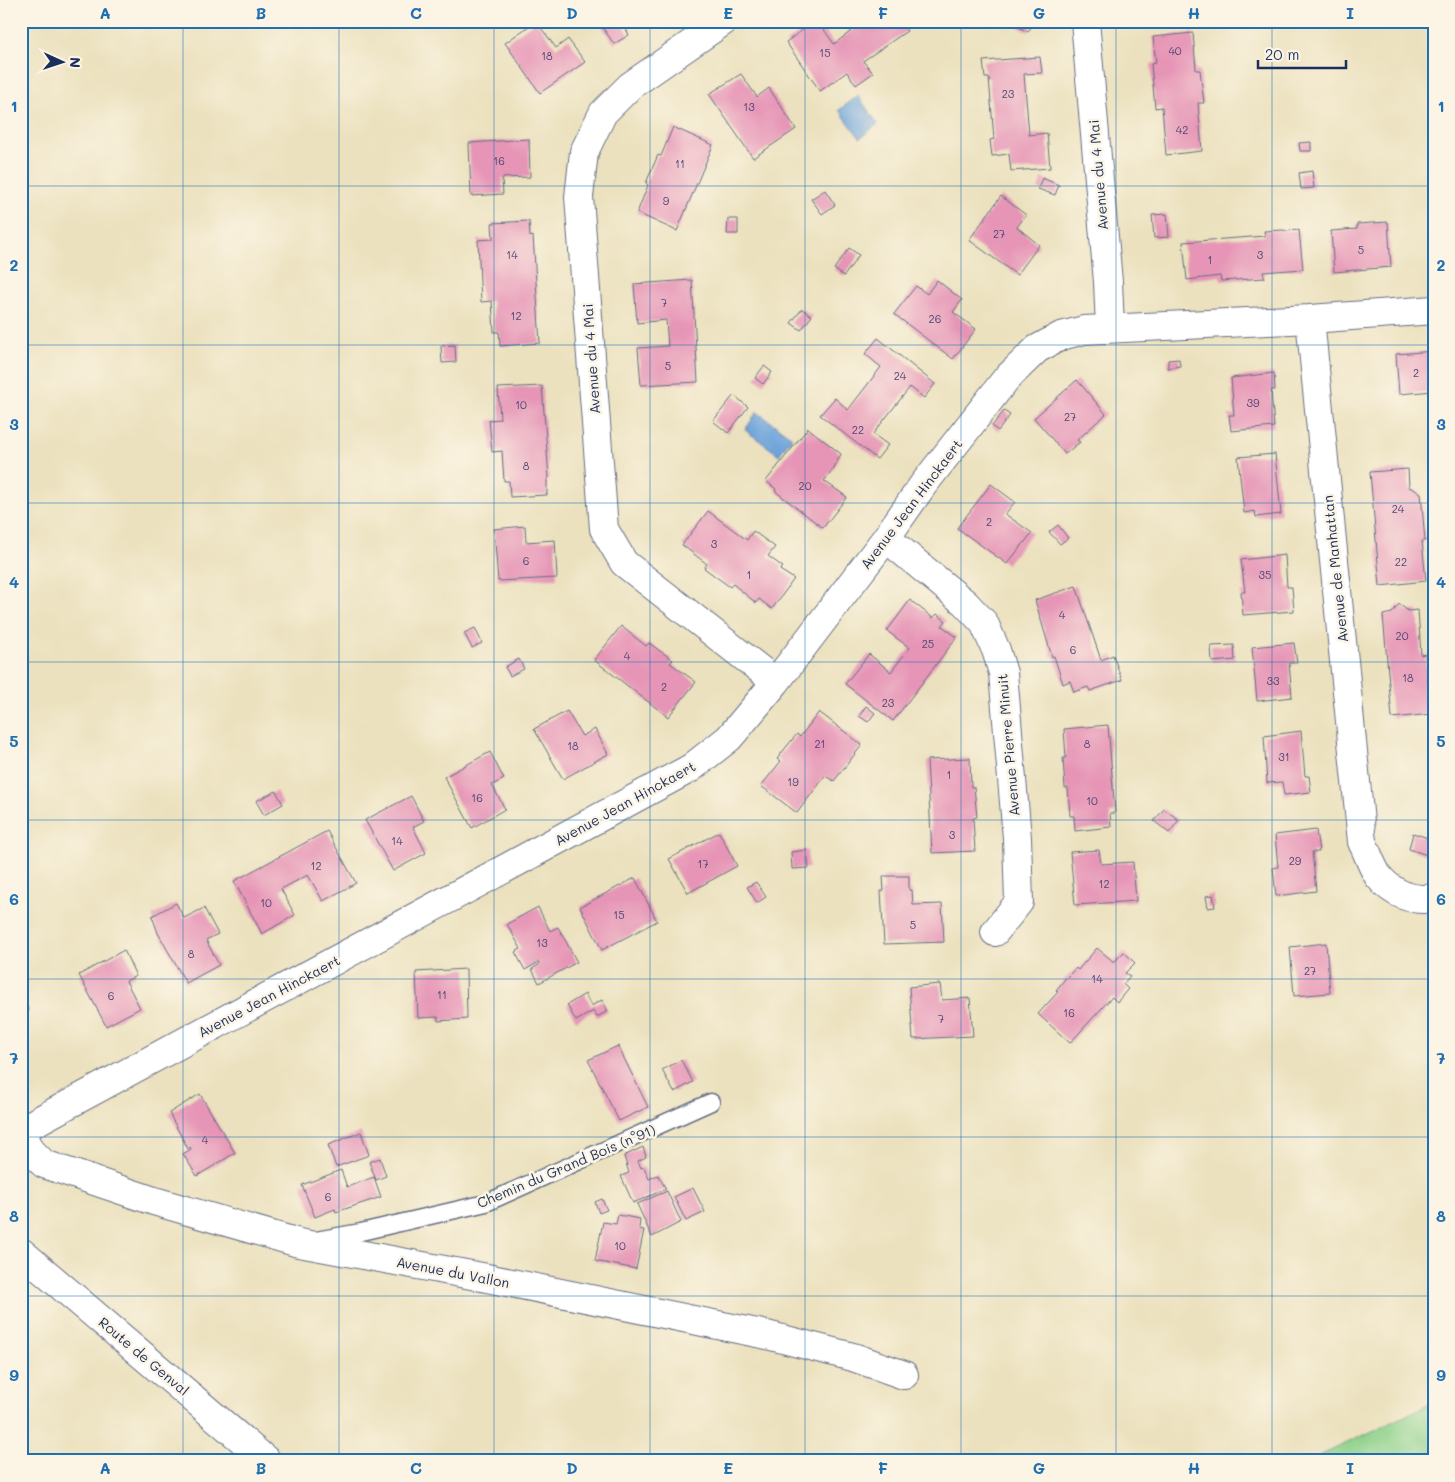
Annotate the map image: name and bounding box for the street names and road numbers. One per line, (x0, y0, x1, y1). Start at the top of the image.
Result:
street label: Avenue du 4 Mai (1084, 119, 1112, 231)
street label: Avenue du 4 Mai (578, 303, 604, 415)
street label: Avenue Jean Hinckaert (856, 435, 966, 573)
street label: Avenue de Manhattan (1318, 494, 1352, 644)
street label: Avenue Pierre Minuit (992, 673, 1024, 817)
street label: Avenue Jean Hinckaert (551, 756, 699, 850)
street label: Avenue Jean Hinckaert (195, 950, 343, 1042)
street label: Chemin du Grand Bois (n°91) (474, 1120, 658, 1212)
street label: Avenue du Vallon (395, 1252, 511, 1292)
street label: Route de Genval (95, 1313, 193, 1399)

